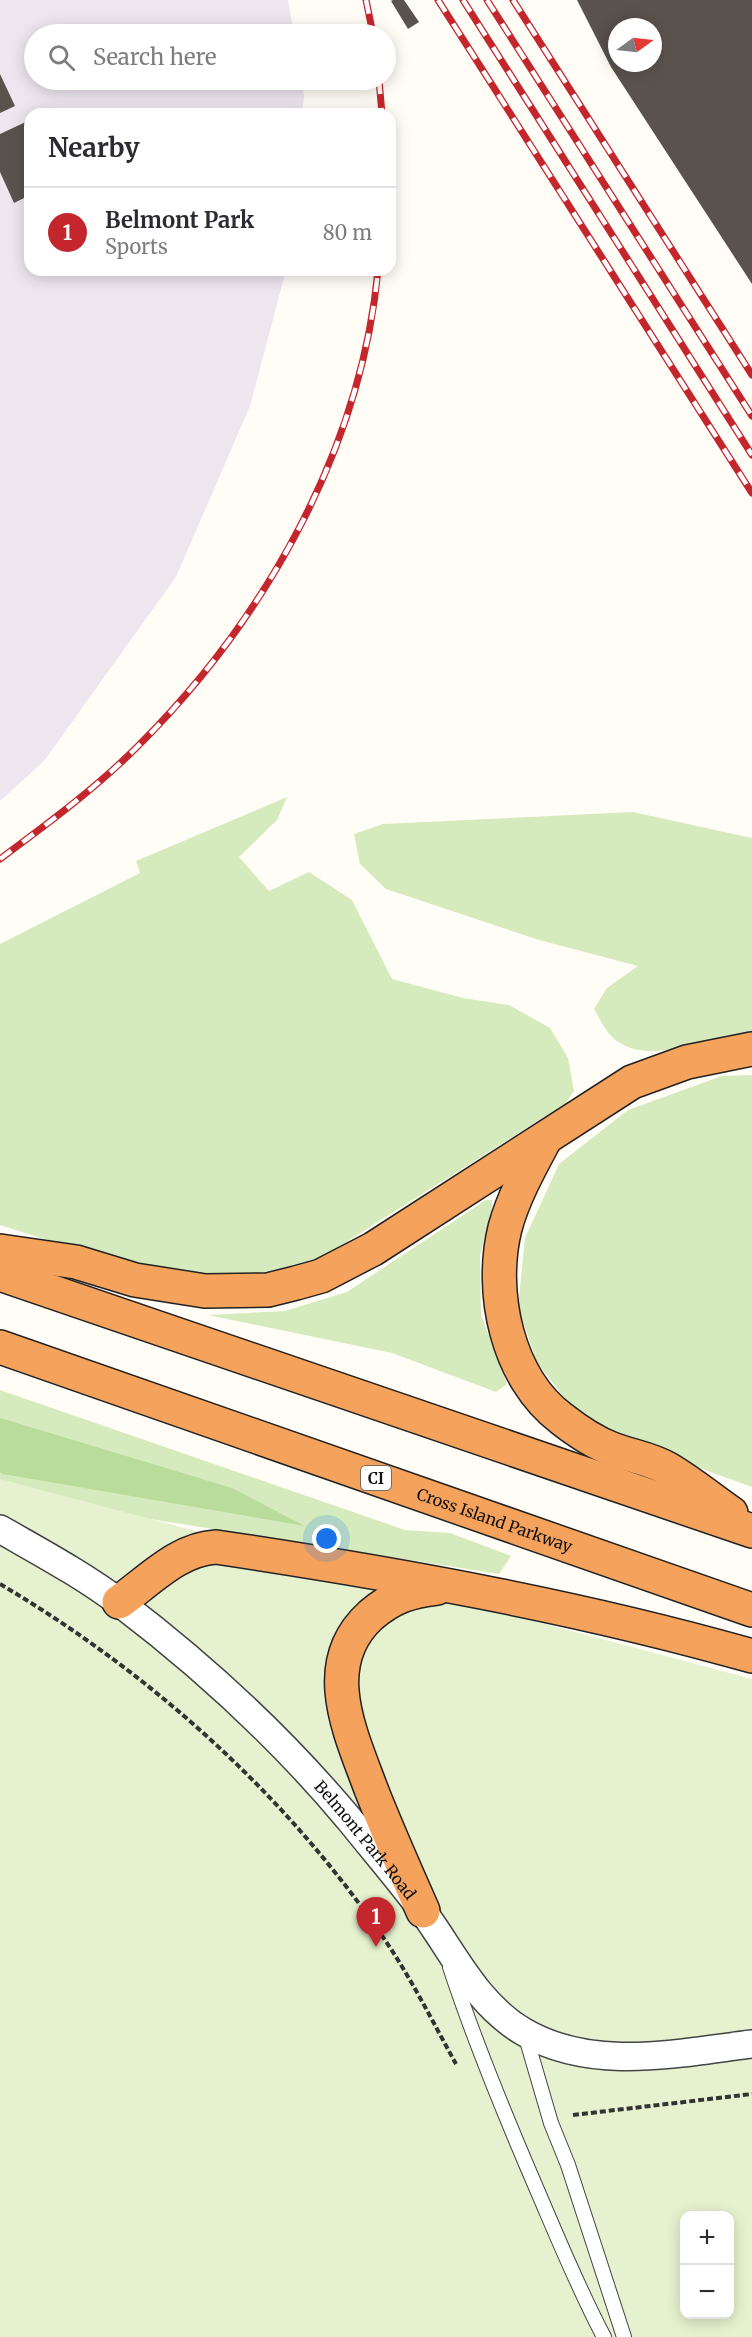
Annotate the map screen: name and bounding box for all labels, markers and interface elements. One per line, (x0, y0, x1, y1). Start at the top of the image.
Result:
north arrow (608, 18, 662, 72)
search box (24, 24, 396, 90)
icon: search (45, 41, 78, 74)
text: Search here (93, 43, 216, 71)
text: Nearby (48, 131, 140, 164)
text: Belmont Park (105, 206, 254, 234)
text: 1 (63, 220, 72, 245)
text: 80 m (323, 220, 372, 245)
text: Sports (105, 234, 168, 259)
road number: CI (361, 1466, 391, 1490)
street label: Cross Island Parkway (414, 1484, 576, 1557)
your location (312, 1524, 341, 1553)
street label: Belmont Park Road (310, 1776, 420, 1904)
pin: 1 (356, 1898, 395, 1947)
map controls (680, 2211, 734, 2319)
button: + (680, 2211, 734, 2265)
button: − (680, 2265, 734, 2319)

